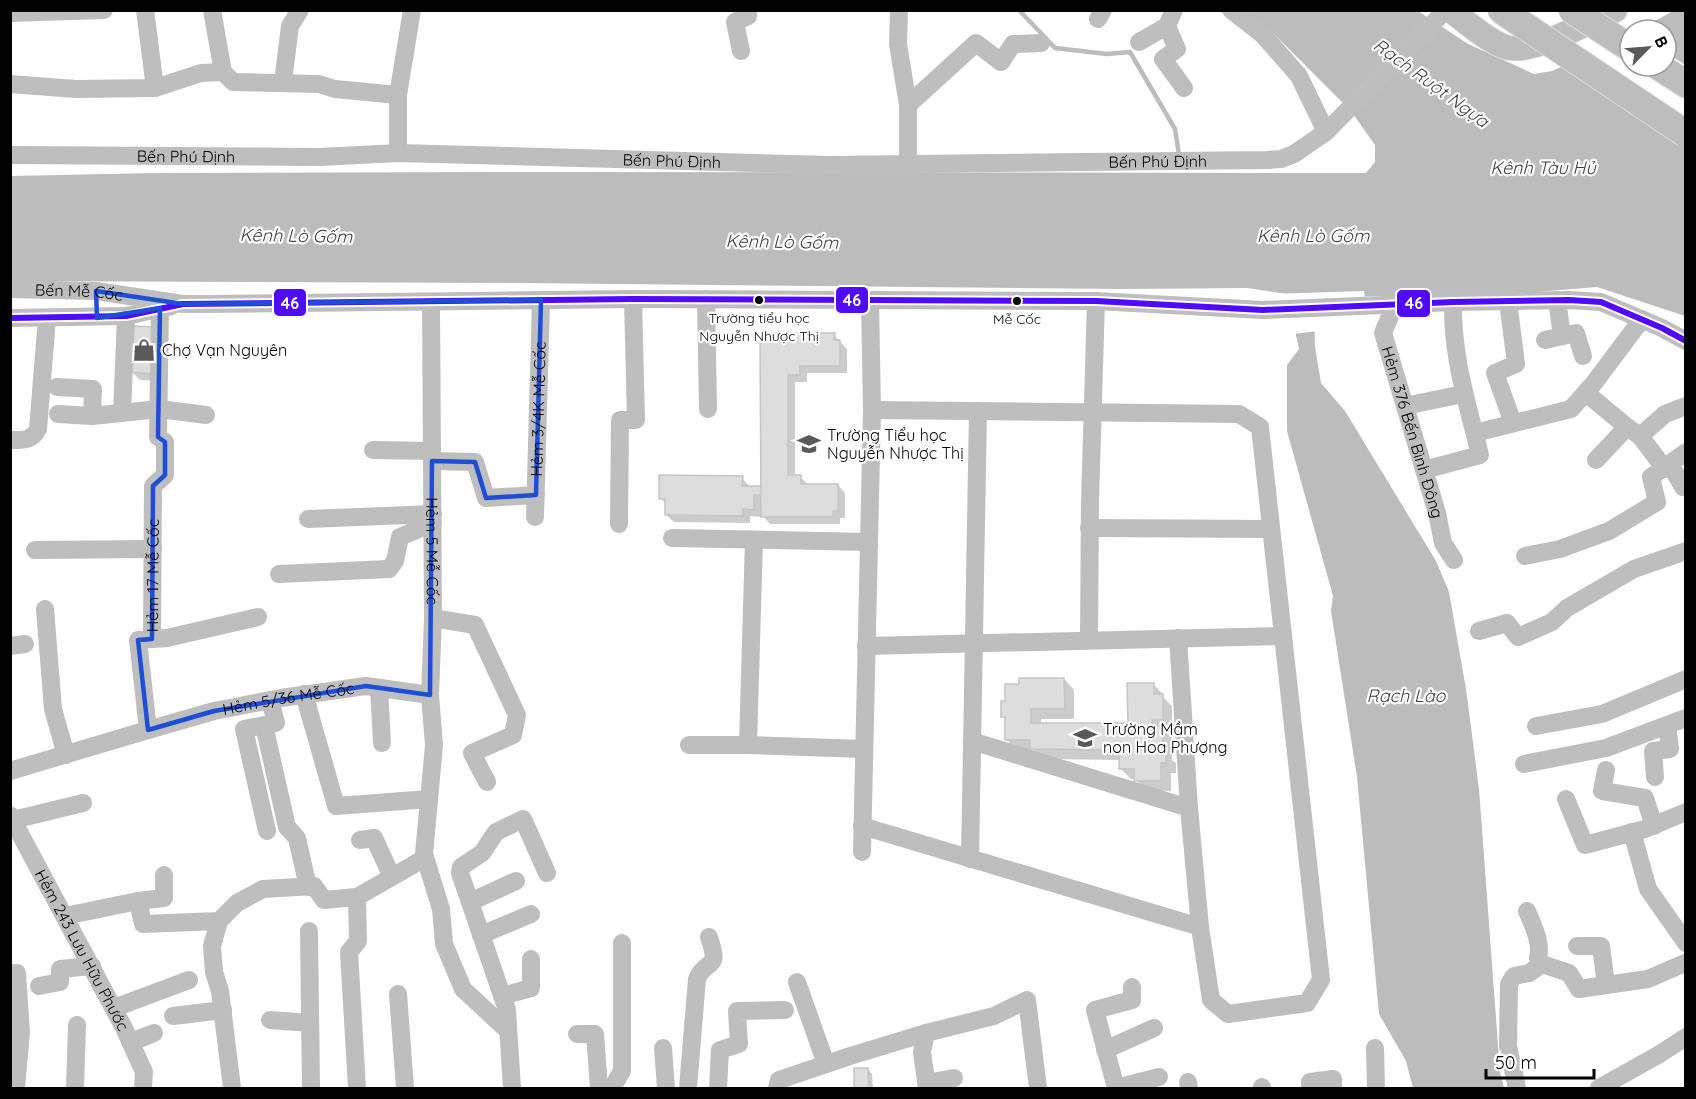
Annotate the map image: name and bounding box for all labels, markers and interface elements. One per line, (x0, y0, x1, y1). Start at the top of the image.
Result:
north arrow (1618, 18, 1678, 78)
water label: Rạch Ruột Ngựa (1369, 33, 1494, 133)
text: B (1650, 33, 1673, 51)
street label: Bến Phú Định (137, 146, 235, 166)
street label: Bến Phú Định (622, 149, 721, 172)
street label: Bến Phú Định (1108, 151, 1207, 172)
water label: Kênh Tàu Hủ (1490, 156, 1598, 179)
water label: Kênh Lò Gốm (239, 223, 353, 248)
water label: Kênh Lò Gốm (1257, 224, 1370, 247)
water label: Kênh Lò Gốm (725, 229, 839, 254)
street label: Bến Mễ Cốc (35, 280, 124, 305)
line badge: 46 (835, 286, 869, 314)
line badge: 46 (273, 288, 307, 317)
line badge: 46 (1396, 289, 1431, 318)
text: 46 (843, 290, 861, 310)
text: 46 (281, 293, 299, 313)
text: 46 (1405, 293, 1423, 313)
marker: Trường tiểu học Nguyễn Nhược Thị (753, 294, 765, 306)
marker: Mễ Cốc (1011, 295, 1023, 307)
place label: Trường tiểu học Nguyễn Nhược Thị (699, 309, 819, 345)
place label: Mễ Cốc (993, 310, 1041, 328)
shop icon: Chợ Vạn Nguyên (131, 337, 157, 363)
place label: Chợ Vạn Nguyên (162, 340, 287, 360)
street label: Hẻm 3/4K Mễ Cốc (526, 341, 550, 477)
street label: Hẻm 376 Bến Bình Đông (1378, 344, 1448, 520)
place label: Trường Tiểu học Nguyễn Nhược Thị (827, 425, 964, 463)
school or university icon: Trường Tiểu học Nguyễn Nhược Thị (796, 431, 822, 457)
street label: Hẻm 5 Mễ Cốc (422, 497, 443, 605)
street label: Hẻm 17 Mễ Cốc (142, 519, 163, 632)
street label: Hẻm 5/36 Mễ Cốc (221, 678, 355, 719)
water label: Rạch Lào (1367, 684, 1447, 707)
place label: Trường Mầm non Hoa Phượng (1103, 719, 1227, 757)
school or university icon: Trường Mầm non Hoa Phượng (1072, 725, 1098, 751)
street label: Hẻm 243 Lưu Hữu Phước (31, 866, 134, 1034)
scale bar (1486, 1042, 1594, 1080)
text: 50 m (1495, 1051, 1537, 1074)

